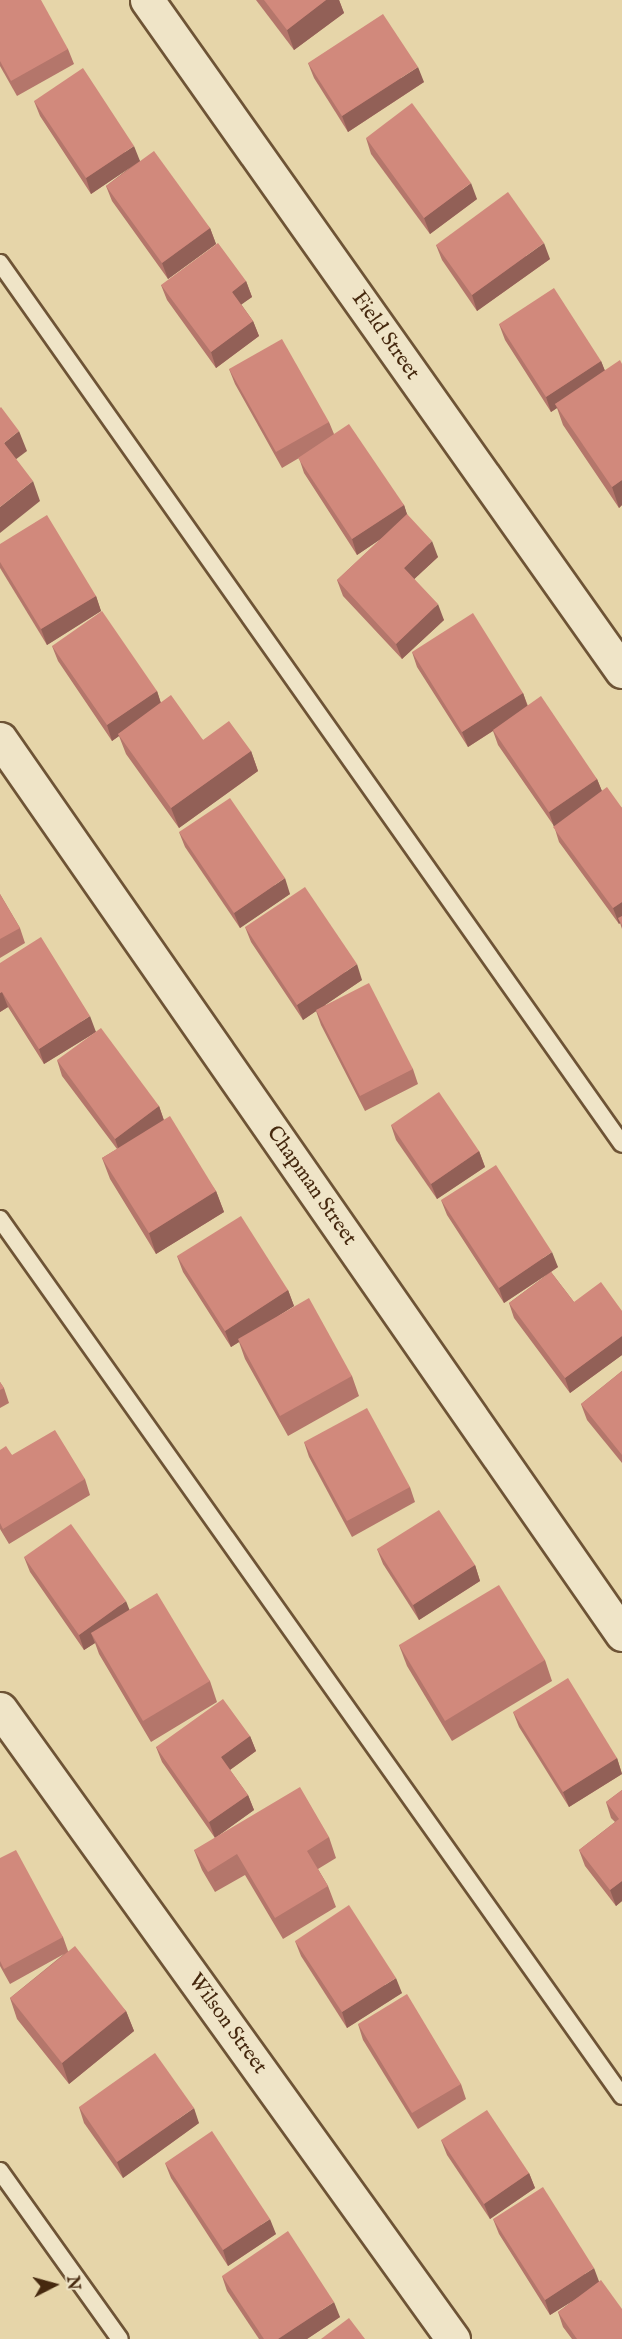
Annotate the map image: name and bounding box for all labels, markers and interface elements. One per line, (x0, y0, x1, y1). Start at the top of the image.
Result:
street label: Field Street (345, 287, 425, 385)
street label: Chapman Street (261, 1122, 361, 1250)
street label: Wilson Street (182, 1969, 272, 2079)
north arrow (24, 2255, 84, 2315)
text: N (61, 2275, 83, 2291)

